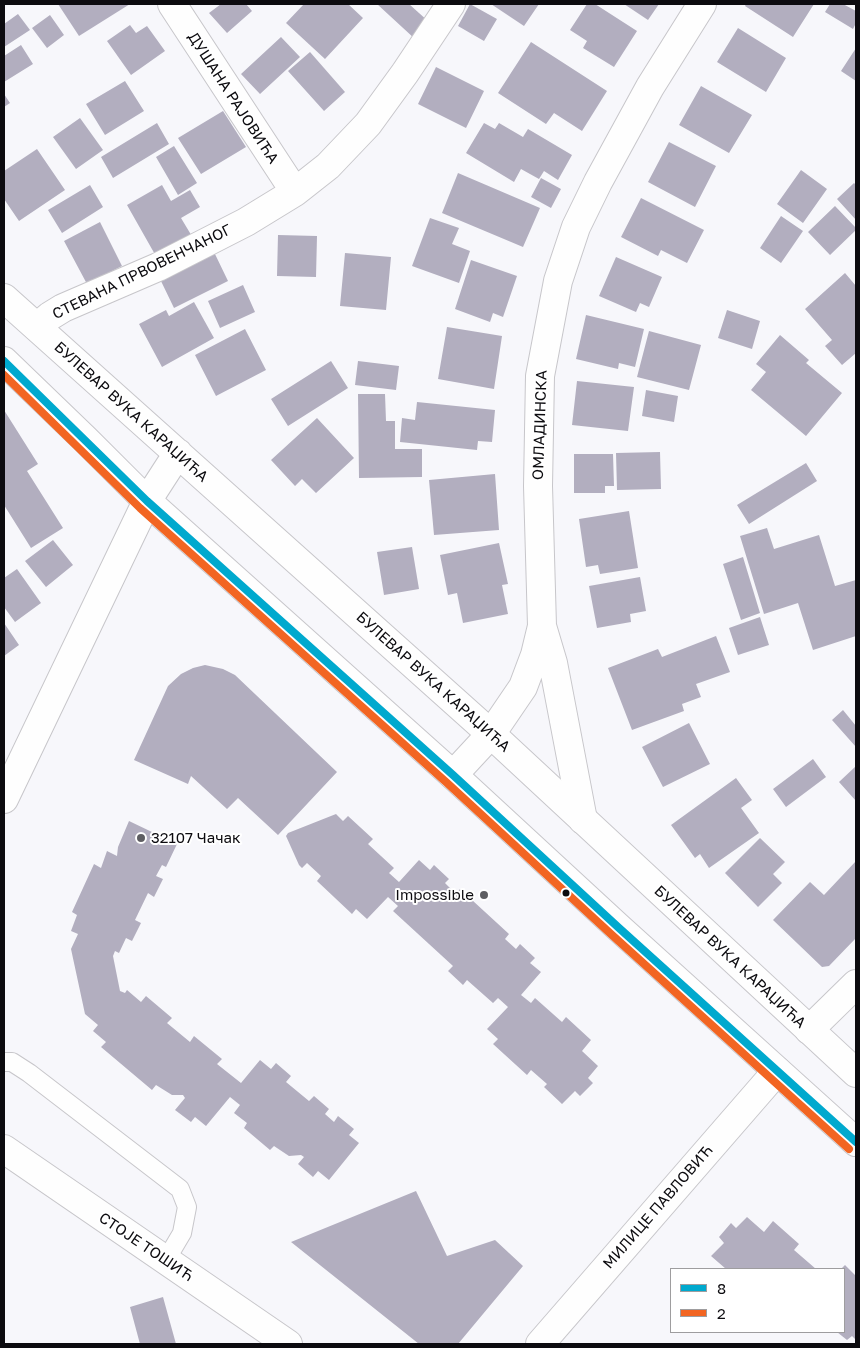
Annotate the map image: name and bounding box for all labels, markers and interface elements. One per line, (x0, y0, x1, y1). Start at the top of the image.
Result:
street label: ДУШАНА РАЈОВИЋА (184, 29, 282, 167)
street label: СТЕВАНА ПРВОВЕНЧАНОГ (50, 221, 234, 323)
street label: БУЛЕВАР ВУКА КАРАЏИЋА (50, 338, 212, 486)
street label: ОМЛАДИНСКА (529, 370, 551, 480)
street label: БУЛЕВАР ВУКА КАРАЏИЋА (352, 608, 514, 756)
place label: 32107 Чачак (151, 829, 241, 847)
marker: 32107 Чачак (135, 832, 147, 844)
street label: БУЛЕВАР ВУКА КАРАЏИЋА (650, 882, 810, 1032)
place label: Impossible (395, 886, 474, 904)
unlabelled marker (561, 888, 571, 898)
marker: Impossible (478, 889, 490, 901)
street label: МИЛИЦЕ ПАВЛОВИЋ (599, 1141, 717, 1273)
street label: СТОЈЕ ТОШИЋ (95, 1209, 197, 1285)
legend (670, 1268, 845, 1333)
text: 8 (717, 1279, 726, 1297)
text: 2 (717, 1304, 726, 1322)

